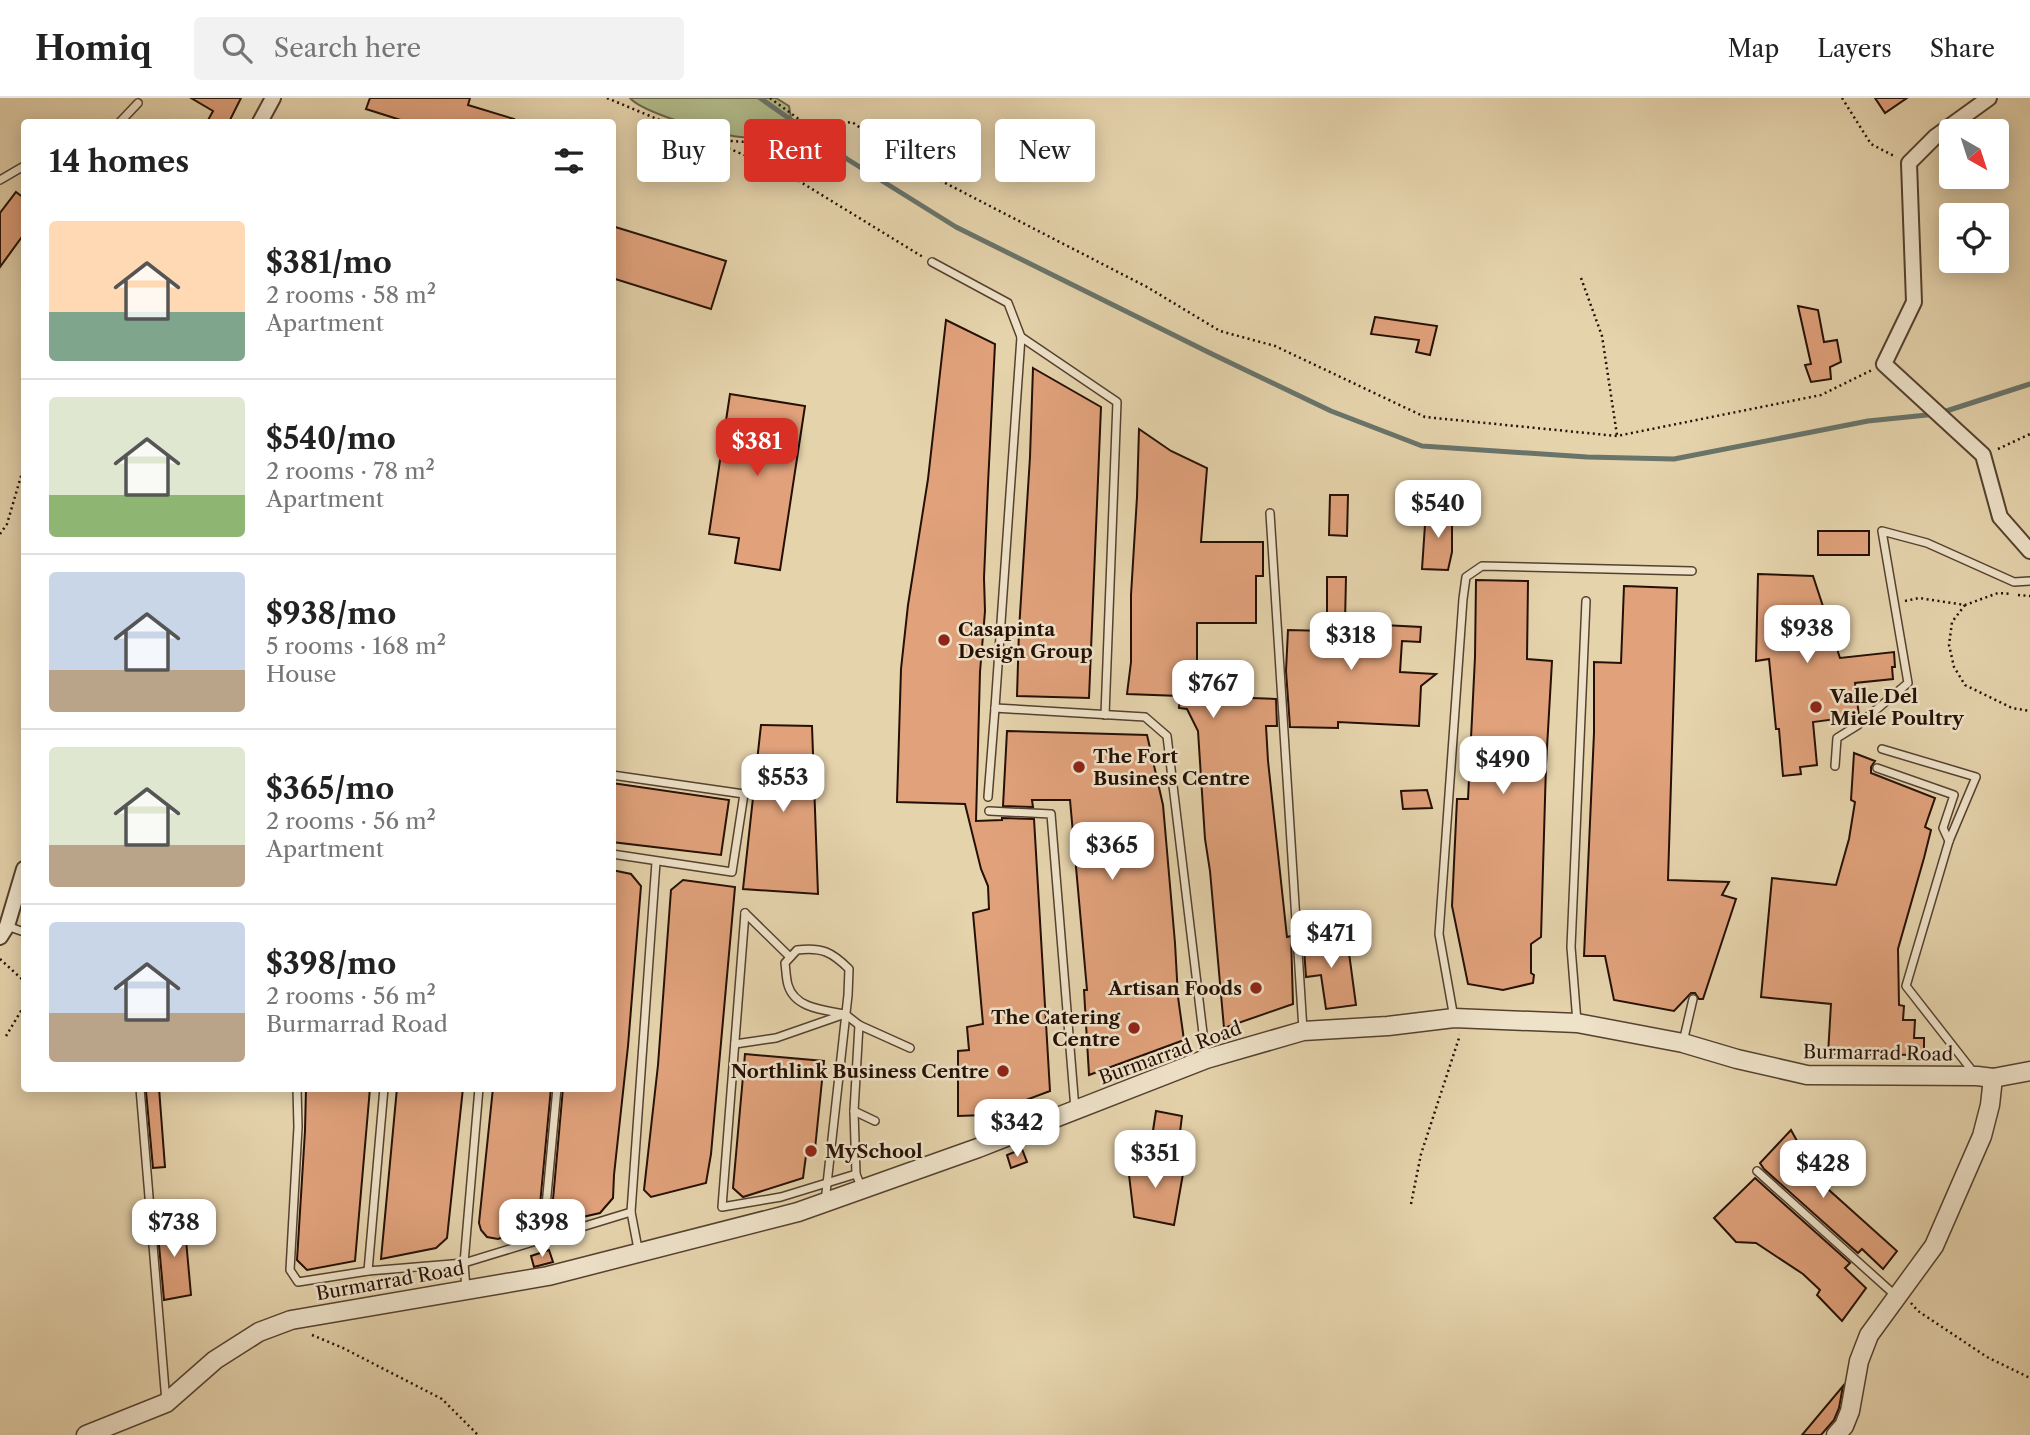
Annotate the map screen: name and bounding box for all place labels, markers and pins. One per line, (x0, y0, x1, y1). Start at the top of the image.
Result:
pin: $381 (716, 418, 798, 478)
pin: $540 (1397, 480, 1479, 540)
pin: $938 (1766, 606, 1848, 665)
pin: $318 (1310, 612, 1392, 672)
place label: Casapinta Design Group (958, 618, 1093, 663)
marker: Casapinta Design Group (936, 632, 952, 648)
pin: $767 (1172, 660, 1254, 720)
place label: Valle Del Miele Poultry (1829, 685, 1965, 730)
marker: Valle Del Miele Poultry (1808, 699, 1824, 715)
pin: $490 (1462, 736, 1544, 796)
place label: The Fort Business Centre (1093, 745, 1250, 790)
pin: $553 (742, 754, 824, 814)
marker: The Fort Business Centre (1071, 759, 1087, 775)
pin: $365 (1071, 822, 1153, 882)
pin: $471 (1290, 910, 1372, 970)
place label: Artisan Foods (1107, 977, 1242, 1000)
marker: Artisan Foods (1248, 980, 1264, 996)
place label: The Catering Centre (991, 1006, 1121, 1051)
marker: The Catering Centre (1126, 1020, 1142, 1036)
place label: Northlink Business Centre (731, 1060, 989, 1083)
marker: Northlink Business Centre (995, 1063, 1011, 1079)
pin: $342 (976, 1100, 1058, 1159)
pin: $351 (1114, 1130, 1196, 1190)
place label: MySchool (825, 1140, 923, 1163)
pin: $428 (1782, 1140, 1864, 1200)
marker: MySchool (803, 1143, 819, 1159)
pin: $738 (133, 1200, 215, 1259)
pin: $398 (501, 1200, 583, 1259)

